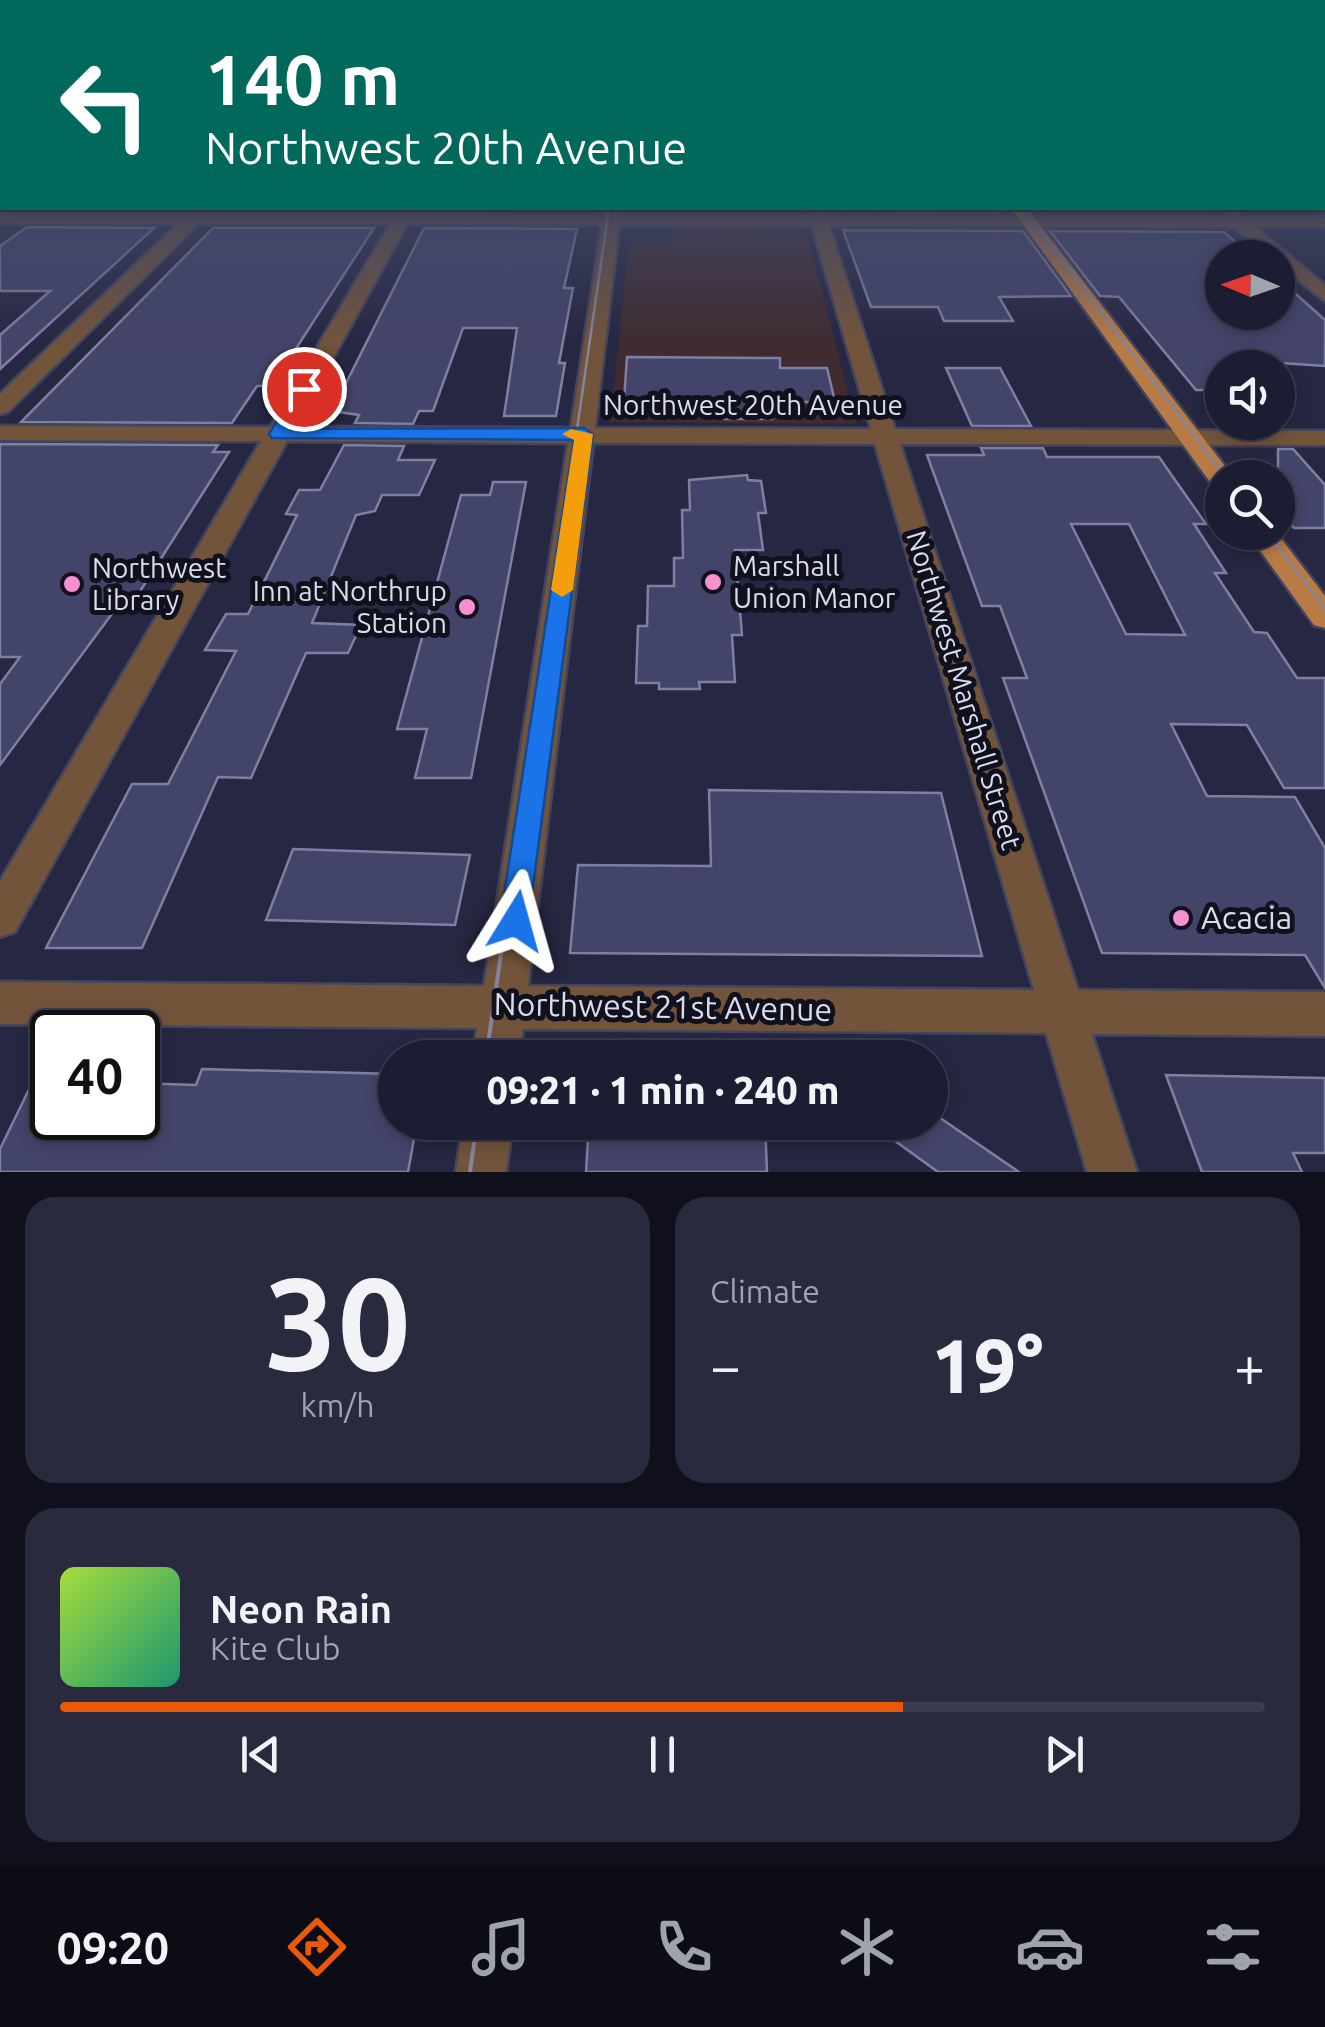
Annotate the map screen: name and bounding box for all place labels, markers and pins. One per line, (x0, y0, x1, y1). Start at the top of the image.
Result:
pin (262, 347, 347, 432)
place label: Marshall Union Manor (733, 550, 896, 613)
place label: Northwest Library (92, 552, 226, 615)
marker: Marshall Union Manor (702, 571, 724, 593)
marker: Northwest Library (61, 573, 83, 595)
place label: Inn at Northrup Station (253, 575, 447, 638)
marker: Inn at Northrup Station (456, 596, 478, 618)
place label: Acacia (1201, 899, 1292, 935)
marker: Acacia (1170, 907, 1192, 929)

